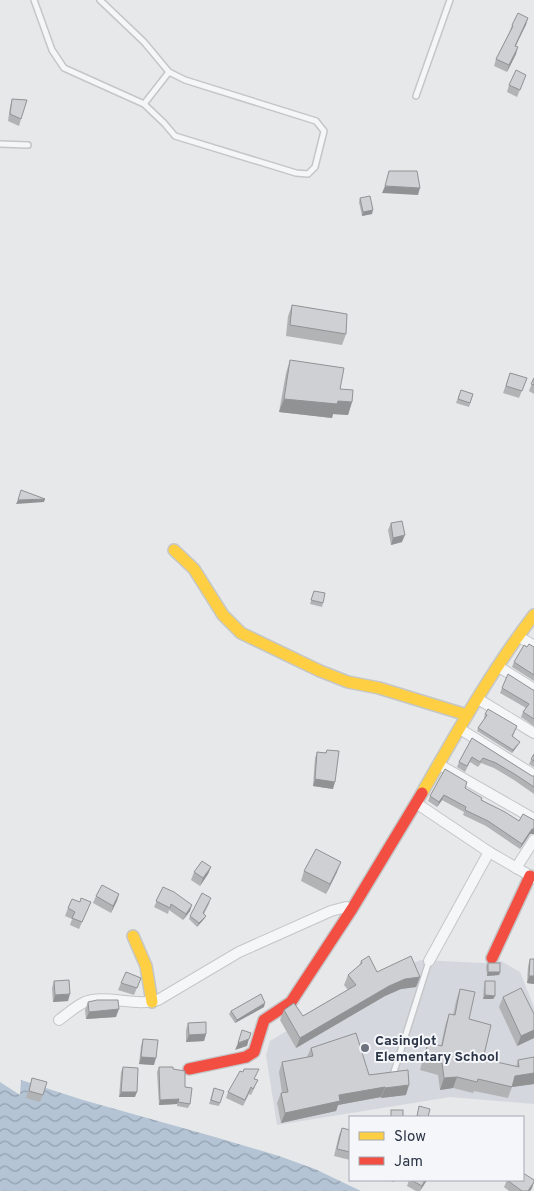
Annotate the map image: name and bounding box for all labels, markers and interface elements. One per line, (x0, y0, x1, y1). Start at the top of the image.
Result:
place label: Casinglot Elementary School (375, 1033, 499, 1066)
marker: Casinglot Elementary School (359, 1042, 371, 1054)
legend (349, 1116, 524, 1181)
text: Slow (394, 1128, 426, 1147)
text: Jam (394, 1153, 423, 1172)

